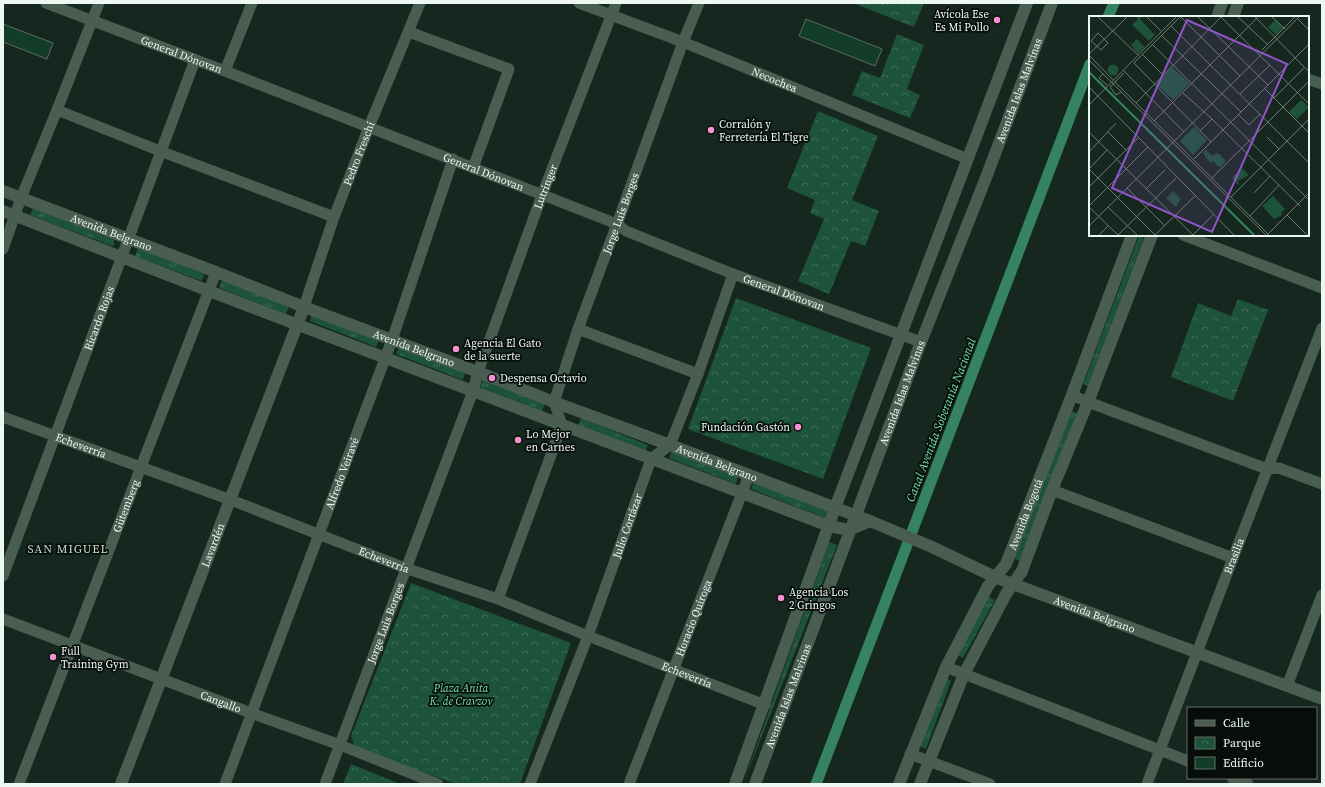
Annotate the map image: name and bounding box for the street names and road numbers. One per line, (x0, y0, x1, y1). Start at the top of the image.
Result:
street label: General Dónovan (139, 33, 224, 77)
street label: Avenida Islas Malvinas (993, 36, 1046, 145)
street label: Necochea (749, 64, 800, 96)
street label: Pedro Freschi (340, 119, 378, 188)
street label: General Dónovan (441, 150, 526, 195)
street label: Lutringer (531, 162, 561, 211)
street label: Jorge Luis Borges (599, 171, 643, 257)
street label: Avenida Belgrano (68, 210, 154, 255)
street label: General Dónovan (741, 271, 827, 315)
street label: Ricardo Rojas (81, 284, 118, 353)
street label: Avenida Belgrano (371, 326, 457, 371)
street label: Avenida Islas Malvinas (876, 338, 929, 447)
street label: Echeverría (53, 430, 109, 462)
street label: Alfredo Veiravé (322, 435, 363, 511)
street label: Avenida Belgrano (674, 441, 760, 486)
street label: Avenida Bogotá (1005, 476, 1047, 553)
street label: Gütemberg (110, 477, 144, 535)
street label: Julio Cortázar (609, 491, 646, 561)
street label: Lavardén (198, 521, 229, 569)
street label: Brasilia (1221, 536, 1248, 576)
street label: Echeverría (356, 544, 412, 577)
street label: Horacio Quiroga (672, 577, 716, 659)
street label: Jorge Luis Borges (364, 581, 408, 667)
street label: Avenida Belgrano (1051, 593, 1137, 637)
street label: Avenida Islas Malvinas (762, 641, 815, 751)
street label: Echeverría (659, 658, 715, 692)
street label: Cangallo (198, 687, 243, 717)

